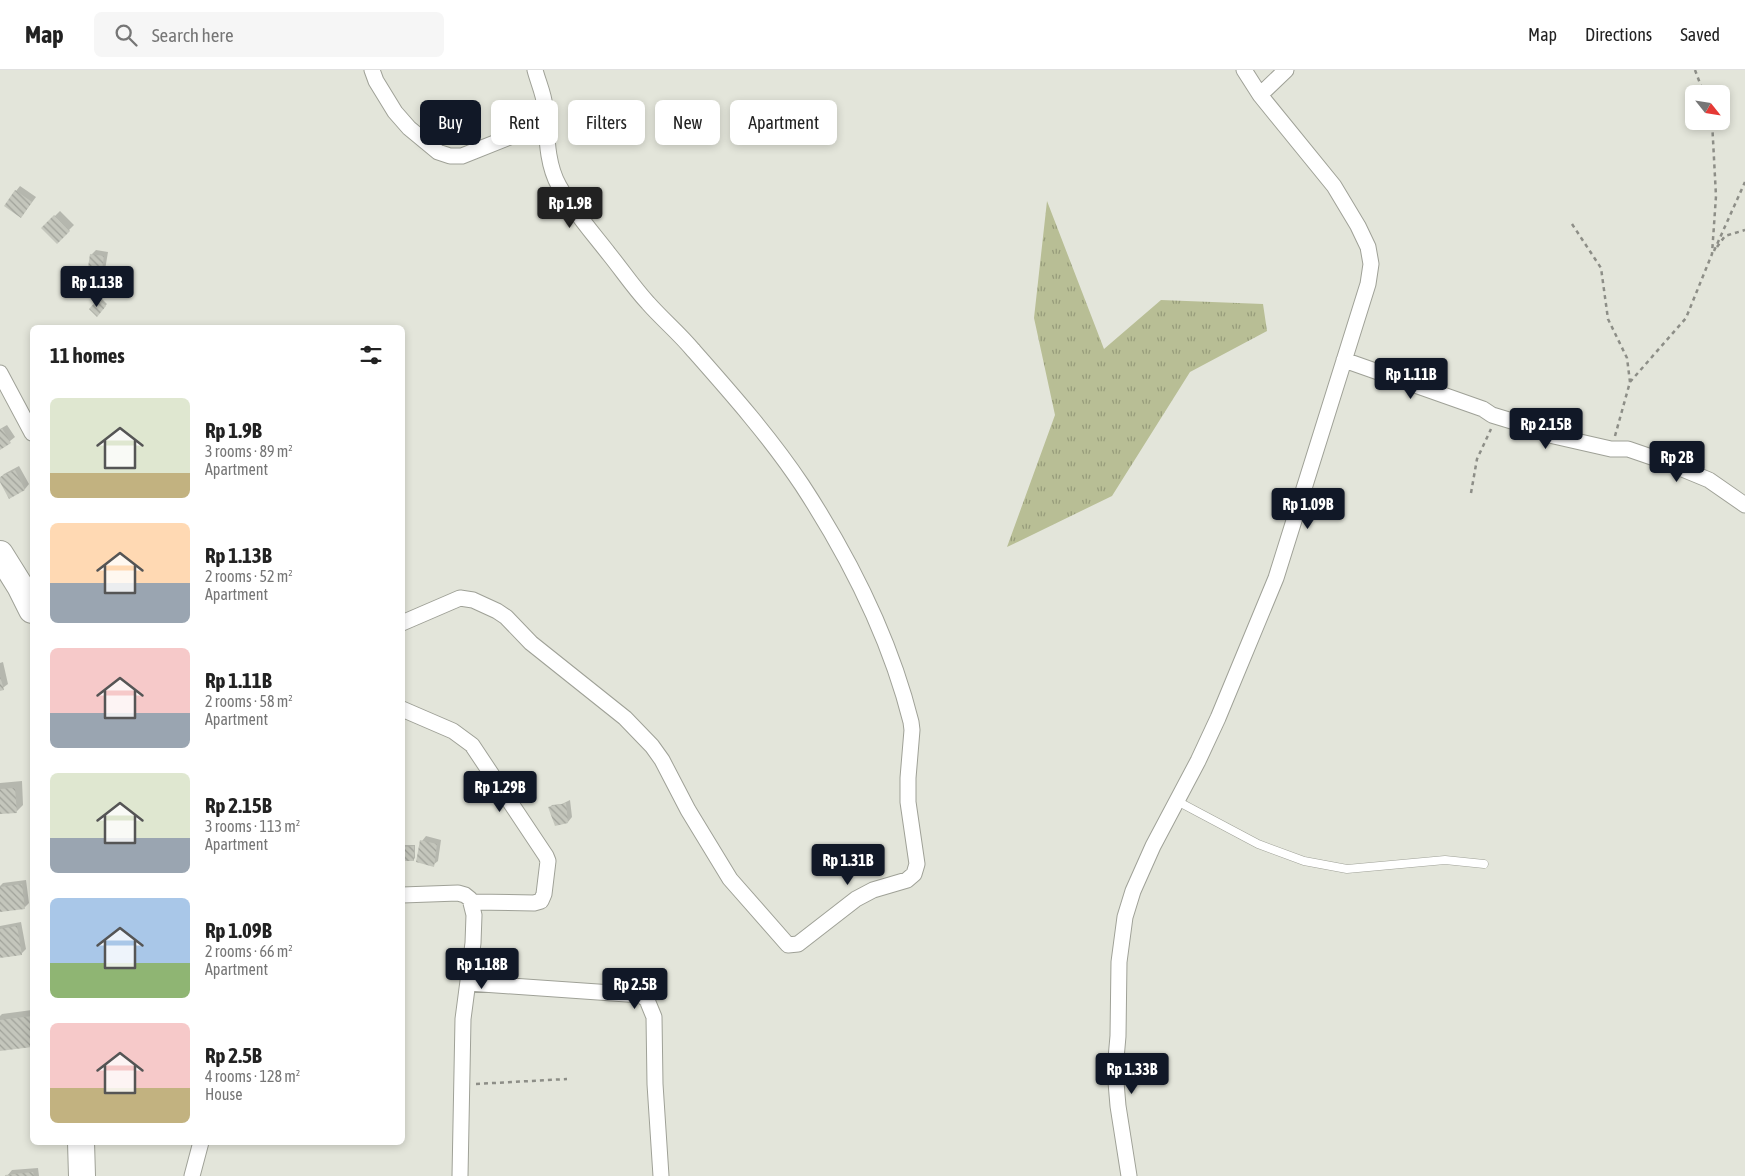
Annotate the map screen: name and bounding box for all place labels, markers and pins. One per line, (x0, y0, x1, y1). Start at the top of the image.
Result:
pin: Rp 1.9B (524, 186, 616, 229)
pin: Rp 1.13B (45, 266, 149, 308)
pin: Rp 1.11B (1359, 358, 1463, 400)
pin: Rp 2.15B (1494, 408, 1598, 450)
pin: Rp 2B (1642, 440, 1712, 483)
pin: Rp 1.09B (1256, 488, 1360, 530)
pin: Rp 1.29B (448, 770, 552, 813)
pin: Rp 1.31B (796, 844, 900, 886)
pin: Rp 1.18B (430, 948, 534, 990)
pin: Rp 2.5B (589, 968, 681, 1010)
pin: Rp 1.33B (1080, 1052, 1184, 1095)

